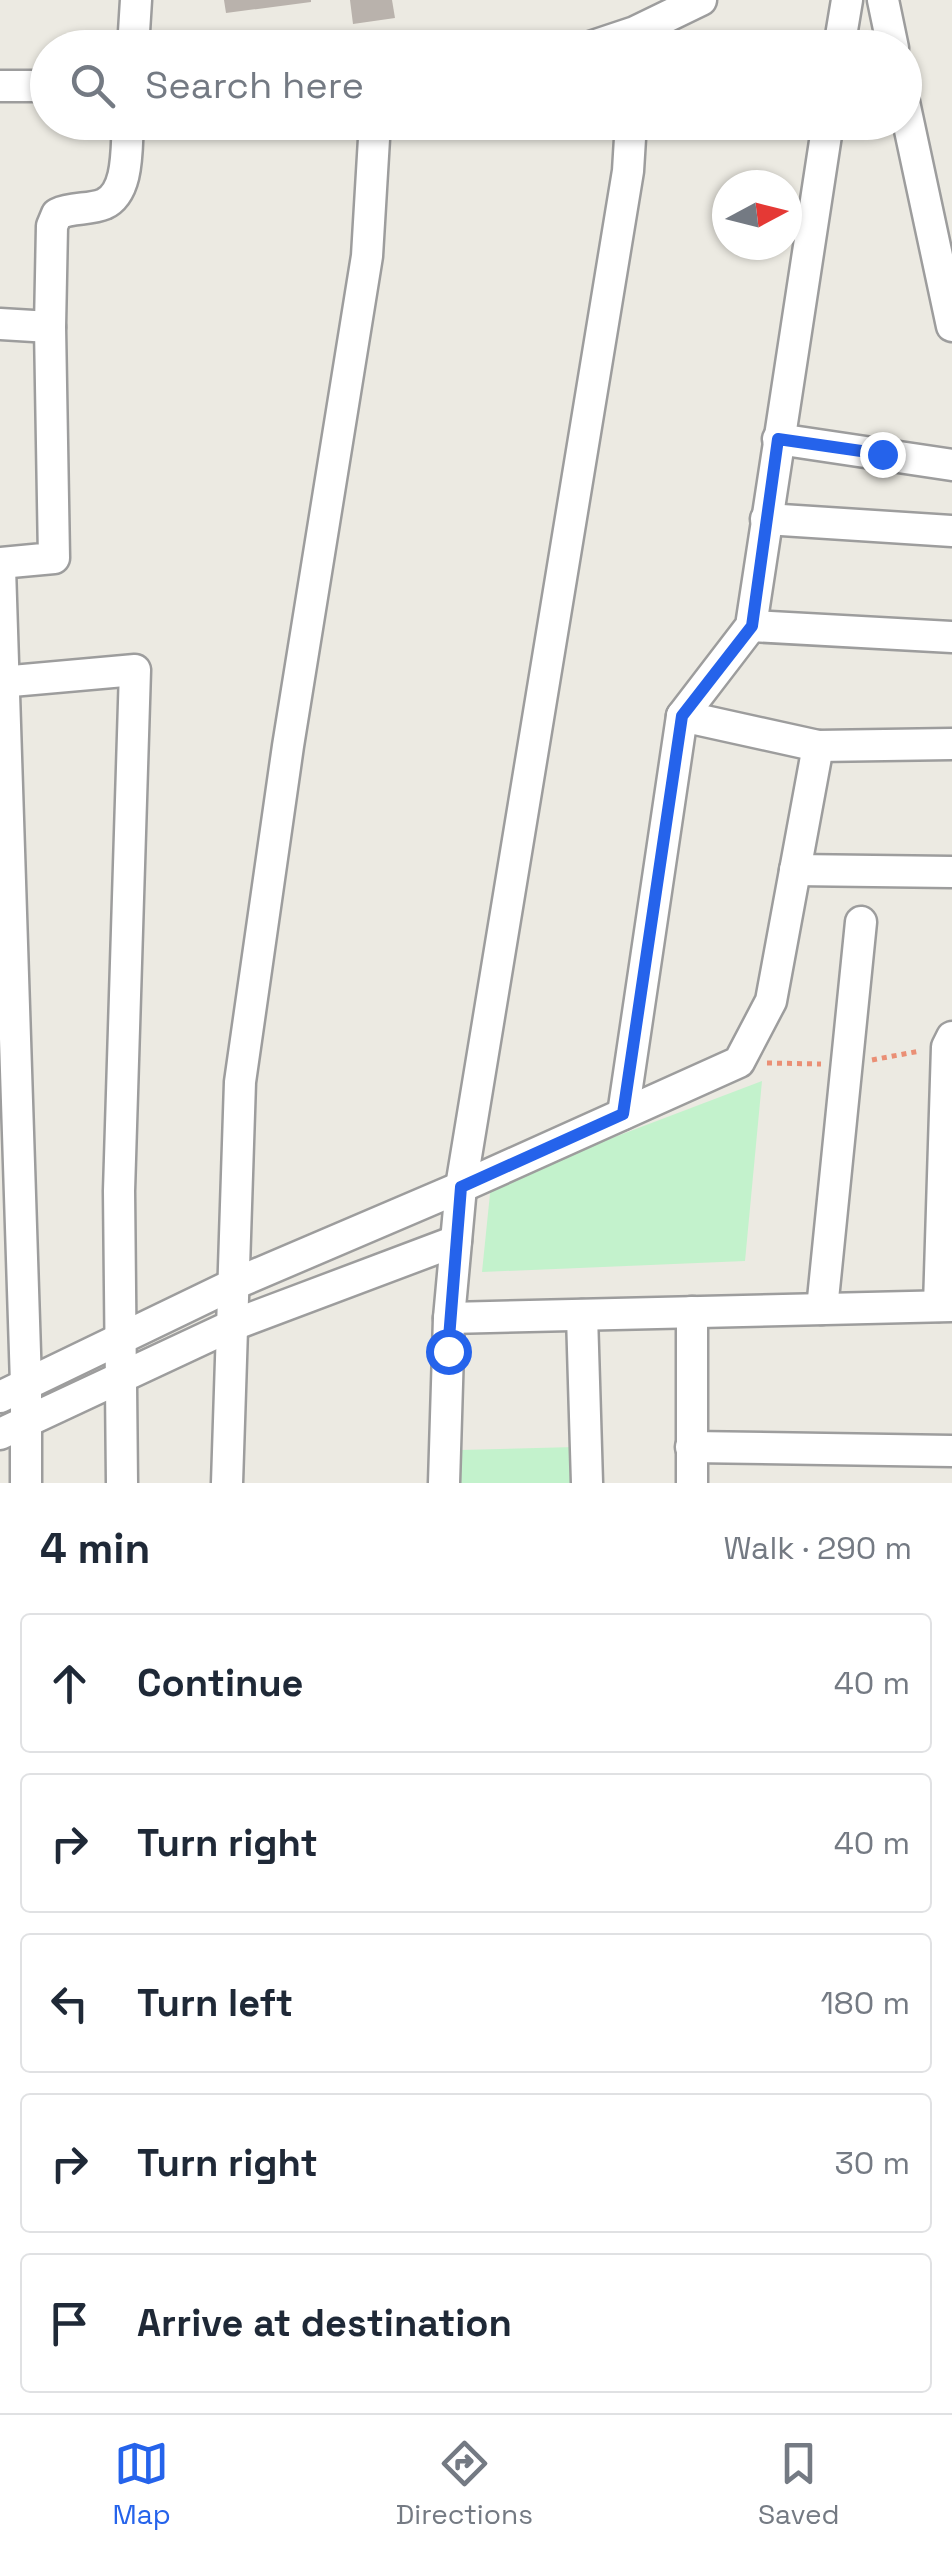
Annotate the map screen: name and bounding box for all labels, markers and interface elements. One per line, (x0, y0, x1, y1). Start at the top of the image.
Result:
search box (30, 30, 922, 140)
icon: search (65, 58, 120, 113)
text: Search here (145, 61, 364, 109)
north arrow (712, 170, 802, 260)
route end (860, 432, 906, 478)
route start (426, 1329, 472, 1375)
text: 4 min (40, 1522, 150, 1575)
text: Walk · 290 m (723, 1528, 912, 1568)
icon: ahead (42, 1656, 97, 1711)
text: Continue (137, 1659, 303, 1707)
text: 40 m (834, 1663, 910, 1703)
icon: right (42, 1816, 97, 1871)
text: Turn right (137, 1819, 318, 1867)
text: 40 m (834, 1823, 910, 1863)
icon: left (42, 1976, 97, 2031)
text: Turn left (137, 1979, 293, 2027)
text: 180 m (820, 1983, 910, 2023)
icon: right (42, 2136, 97, 2191)
text: Turn right (137, 2139, 318, 2187)
text: 30 m (834, 2143, 910, 2183)
icon: arrive (42, 2296, 97, 2351)
text: Arrive at destination (137, 2299, 512, 2347)
tab: Map (112, 2436, 171, 2532)
tab: Directions (396, 2436, 533, 2532)
tab: Saved (758, 2436, 840, 2532)

